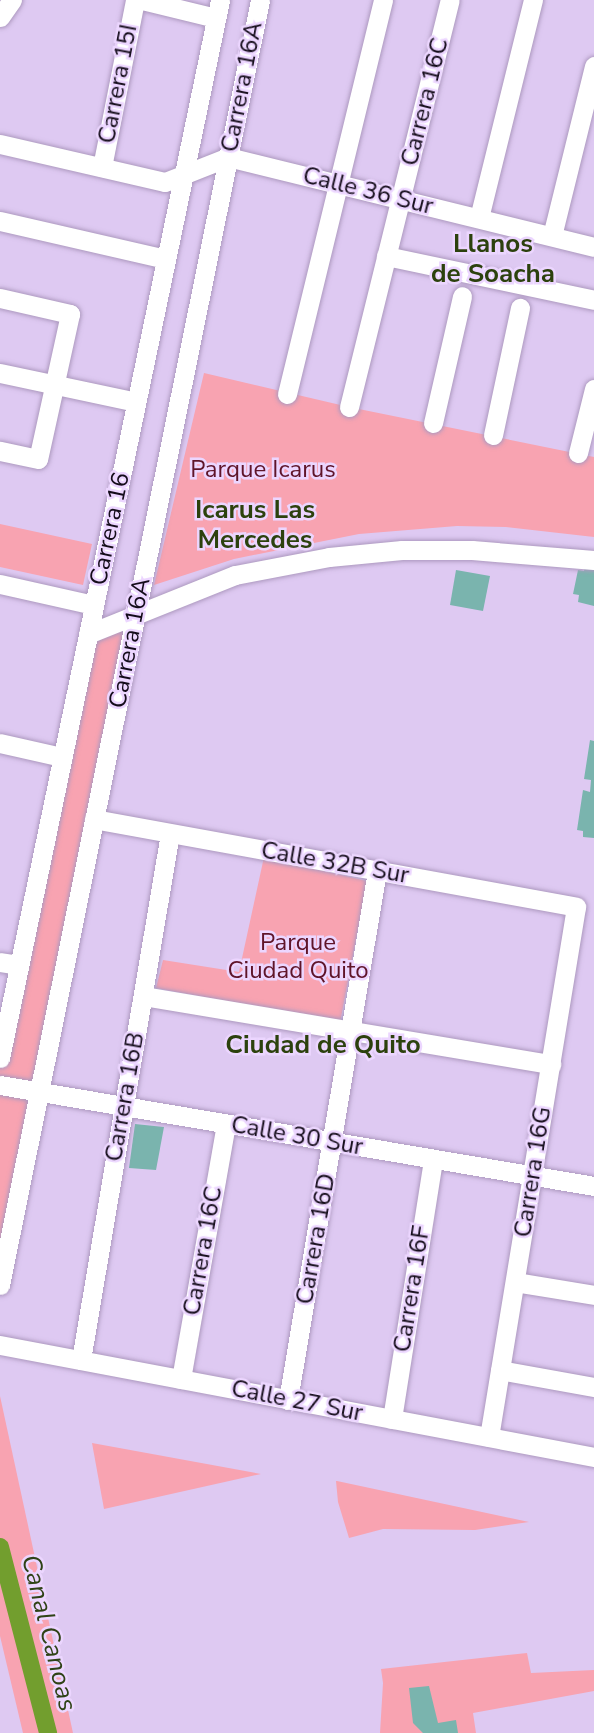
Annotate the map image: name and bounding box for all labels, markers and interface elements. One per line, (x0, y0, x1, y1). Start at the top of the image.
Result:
street label: Carrera 16A (215, 19, 269, 155)
street label: Carrera 15I (92, 22, 144, 146)
street label: Carrera 16C (395, 35, 455, 169)
street label: Calle 36 Sur (300, 161, 436, 221)
district label: Llanos de Soacha (431, 228, 555, 290)
park label: Parque Icarus (190, 456, 336, 484)
street label: Carrera 16 (84, 470, 136, 588)
district label: Icarus Las Mercedes (195, 494, 315, 556)
street label: Carrera 16A (103, 575, 157, 711)
street label: Calle 32B Sur (259, 836, 411, 890)
park label: Parque Ciudad Quito (227, 929, 369, 985)
district label: Ciudad de Quito (225, 1029, 421, 1061)
street label: Carrera 16B (99, 1030, 151, 1164)
street label: Carrera 16G (508, 1105, 558, 1239)
street label: Calle 30 Sur (229, 1110, 365, 1162)
street label: Carrera 16D (290, 1171, 342, 1307)
street label: Carrera 16C (177, 1184, 229, 1318)
street label: Carrera 16F (388, 1224, 436, 1354)
street label: Calle 27 Sur (229, 1374, 365, 1428)
water label: Canal Canoas (14, 1552, 84, 1714)

